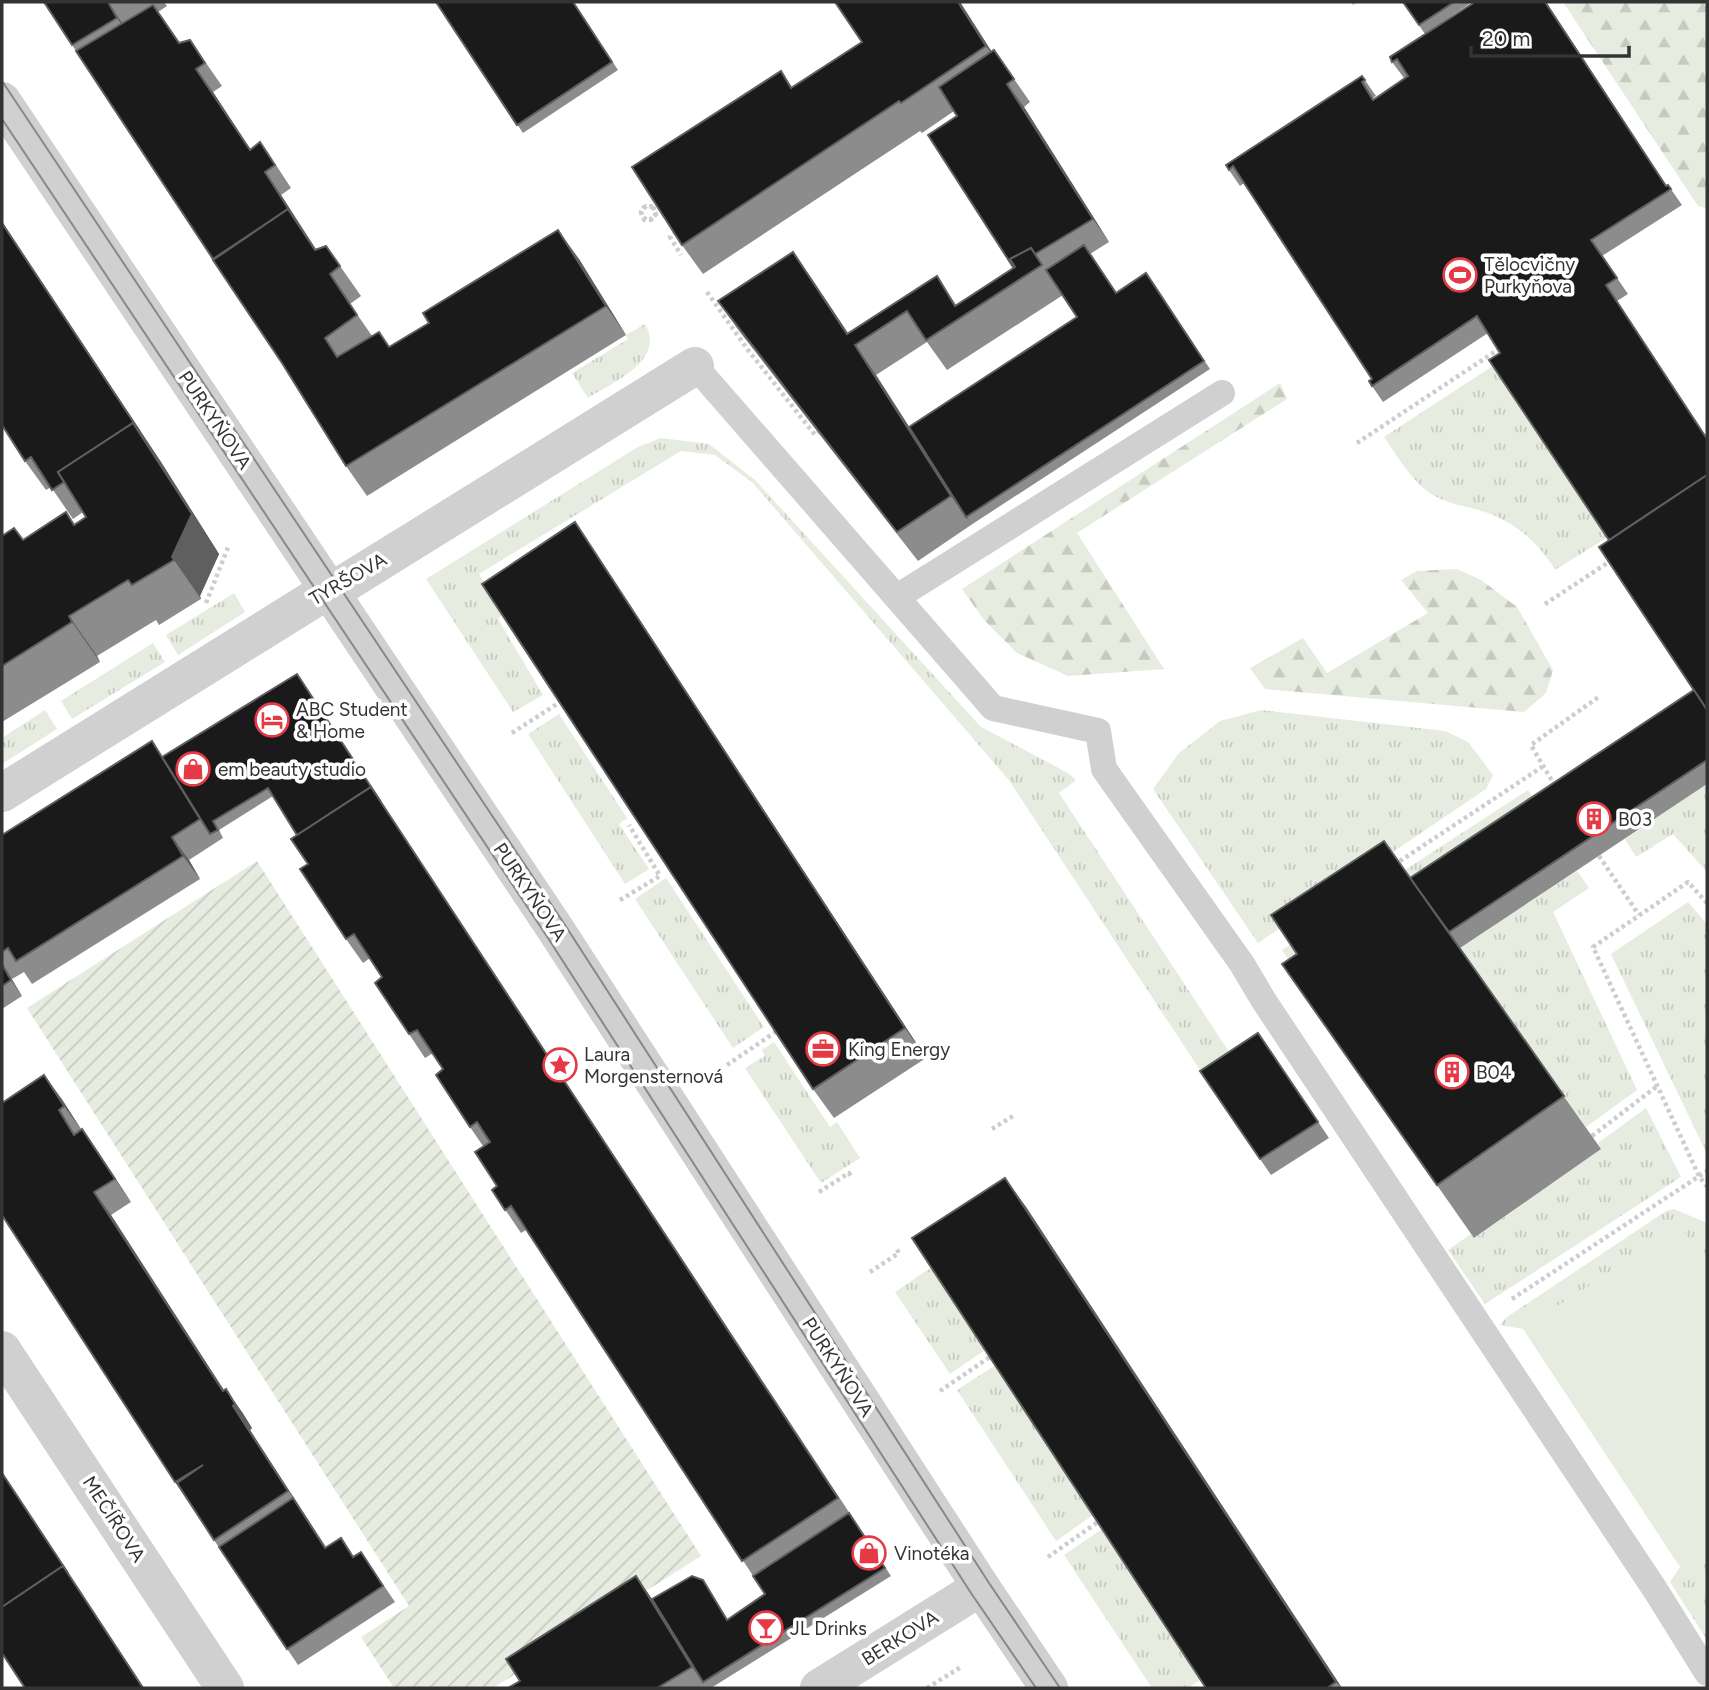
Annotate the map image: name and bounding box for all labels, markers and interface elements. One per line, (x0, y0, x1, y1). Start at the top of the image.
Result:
scale bar (1471, 14, 1628, 58)
text: 20 m (1482, 26, 1530, 51)
place label: Tělocvičny Purkyňova (1484, 253, 1575, 298)
sports icon: Tělocvičny Purkyňova (1441, 256, 1479, 294)
street label: PURKYŇOVA (174, 366, 256, 474)
street label: TYRŠOVA (305, 548, 391, 610)
place label: ABC Student & Home (296, 698, 408, 743)
hotel icon: ABC Student & Home (253, 701, 291, 739)
shop icon: em beauty studio (174, 750, 212, 788)
place label: em beauty studio (218, 758, 366, 781)
building icon: B03 (1575, 800, 1613, 838)
place label: B03 (1618, 808, 1652, 831)
street label: PURKYŇOVA (489, 838, 571, 946)
office icon: King Energy (804, 1030, 842, 1068)
place label: King Energy (848, 1038, 950, 1061)
place label: Laura Morgensternová (584, 1043, 723, 1088)
place icon: Laura Morgensternová (541, 1046, 579, 1084)
building icon: B04 (1433, 1053, 1471, 1091)
place label: B04 (1476, 1061, 1512, 1084)
street label: PURKYŇOVA (797, 1313, 879, 1421)
street label: MEČÍŘOVA (78, 1472, 150, 1566)
shop icon: Vinotéka (850, 1534, 888, 1572)
place label: Vinotéka (894, 1542, 969, 1565)
street label: BERKOVA (857, 1605, 943, 1671)
bar icon: JL Drinks (747, 1609, 785, 1647)
place label: JL Drinks (790, 1617, 867, 1640)

